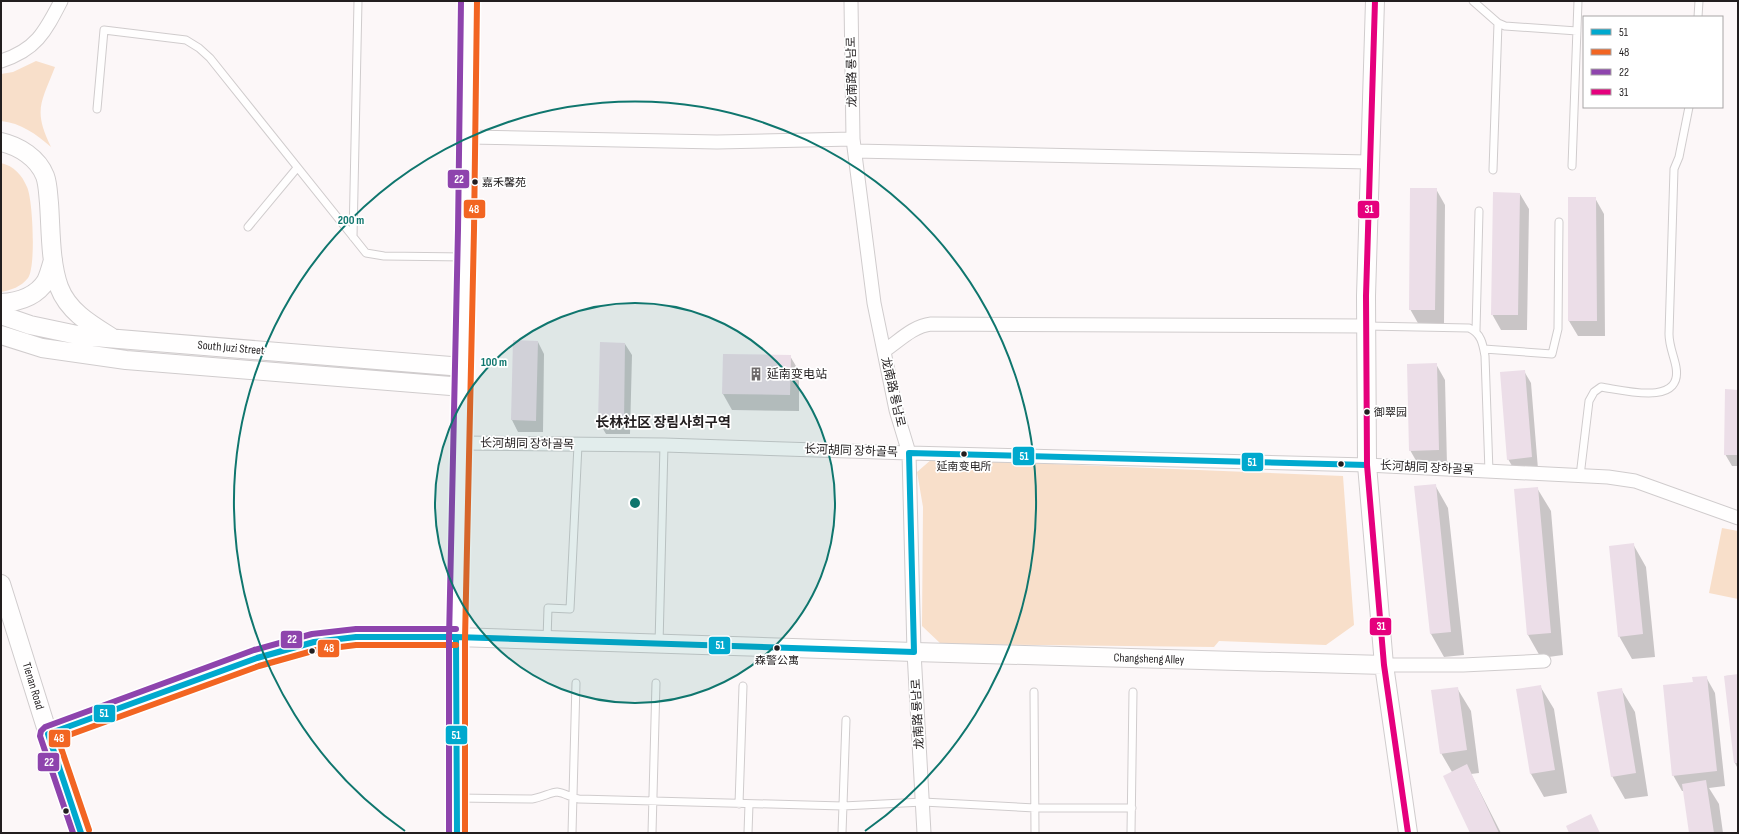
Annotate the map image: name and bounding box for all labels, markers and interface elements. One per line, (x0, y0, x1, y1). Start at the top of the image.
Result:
legend (1583, 16, 1723, 108)
text: 51 (1619, 25, 1629, 40)
street label: 龙南路 룡남로 (844, 36, 860, 108)
text: 48 (1619, 45, 1629, 60)
text: 22 (1619, 65, 1629, 80)
text: 31 (1619, 85, 1629, 100)
line badge: 22 (447, 169, 470, 189)
text: 22 (454, 173, 464, 186)
place label: 嘉禾馨苑 (482, 176, 526, 189)
marker: 嘉禾馨苑 (470, 177, 480, 187)
line badge: 48 (463, 199, 486, 219)
line badge: 31 (1357, 200, 1380, 219)
text: 48 (469, 203, 479, 216)
text: 31 (1364, 203, 1374, 216)
text: 200 m (338, 213, 364, 228)
street label: South Juzi Street (197, 338, 265, 358)
text: 100 m (481, 355, 507, 370)
street label: 龙南路 룡남로 (878, 356, 908, 428)
building icon: 延南变电站 (748, 366, 764, 382)
place label: 延南变电站 (767, 367, 827, 382)
place label: 御翠园 (1373, 406, 1407, 419)
marker: 御翠园 (1362, 407, 1372, 417)
district label: 长林社区 장림사회구역 (595, 414, 731, 431)
street label: 长河胡同 장하골목 (480, 436, 574, 452)
street label: 长河胡同 장하골목 (804, 442, 898, 460)
line badge: 51 (1012, 446, 1035, 466)
marker: 延南变电所 (959, 449, 969, 459)
text: 51 (1019, 450, 1029, 463)
line badge: 51 (1241, 452, 1264, 472)
text: 51 (1247, 456, 1257, 469)
street label: 长河胡同 장하골목 (1380, 458, 1474, 478)
unlabelled marker (1336, 459, 1346, 469)
place label: 延南变电所 (937, 460, 992, 473)
centre of rings (628, 496, 642, 510)
line badge: 31 (1369, 617, 1392, 636)
text: 31 (1376, 620, 1386, 633)
line badge: 22 (280, 630, 303, 649)
text: 22 (287, 633, 297, 646)
line badge: 51 (708, 636, 731, 655)
line badge: 48 (317, 639, 340, 658)
text: 51 (715, 639, 725, 652)
text: 48 (324, 642, 334, 655)
marker: 森警公寓 (772, 643, 782, 653)
unlabelled marker (307, 646, 317, 656)
street label: Changsheng Alley (1113, 650, 1185, 668)
place label: 森警公寓 (755, 654, 799, 667)
street label: Tienan Road (19, 661, 47, 711)
street label: 龙南路 룡남로 (909, 678, 927, 750)
line badge: 51 (93, 704, 116, 723)
text: 51 (99, 707, 109, 720)
line badge: 51 (445, 725, 468, 745)
line badge: 48 (48, 729, 71, 748)
text: 51 (451, 729, 461, 742)
text: 48 (54, 732, 64, 745)
line badge: 22 (37, 752, 60, 772)
text: 22 (44, 756, 54, 769)
unlabelled marker (61, 806, 71, 816)

